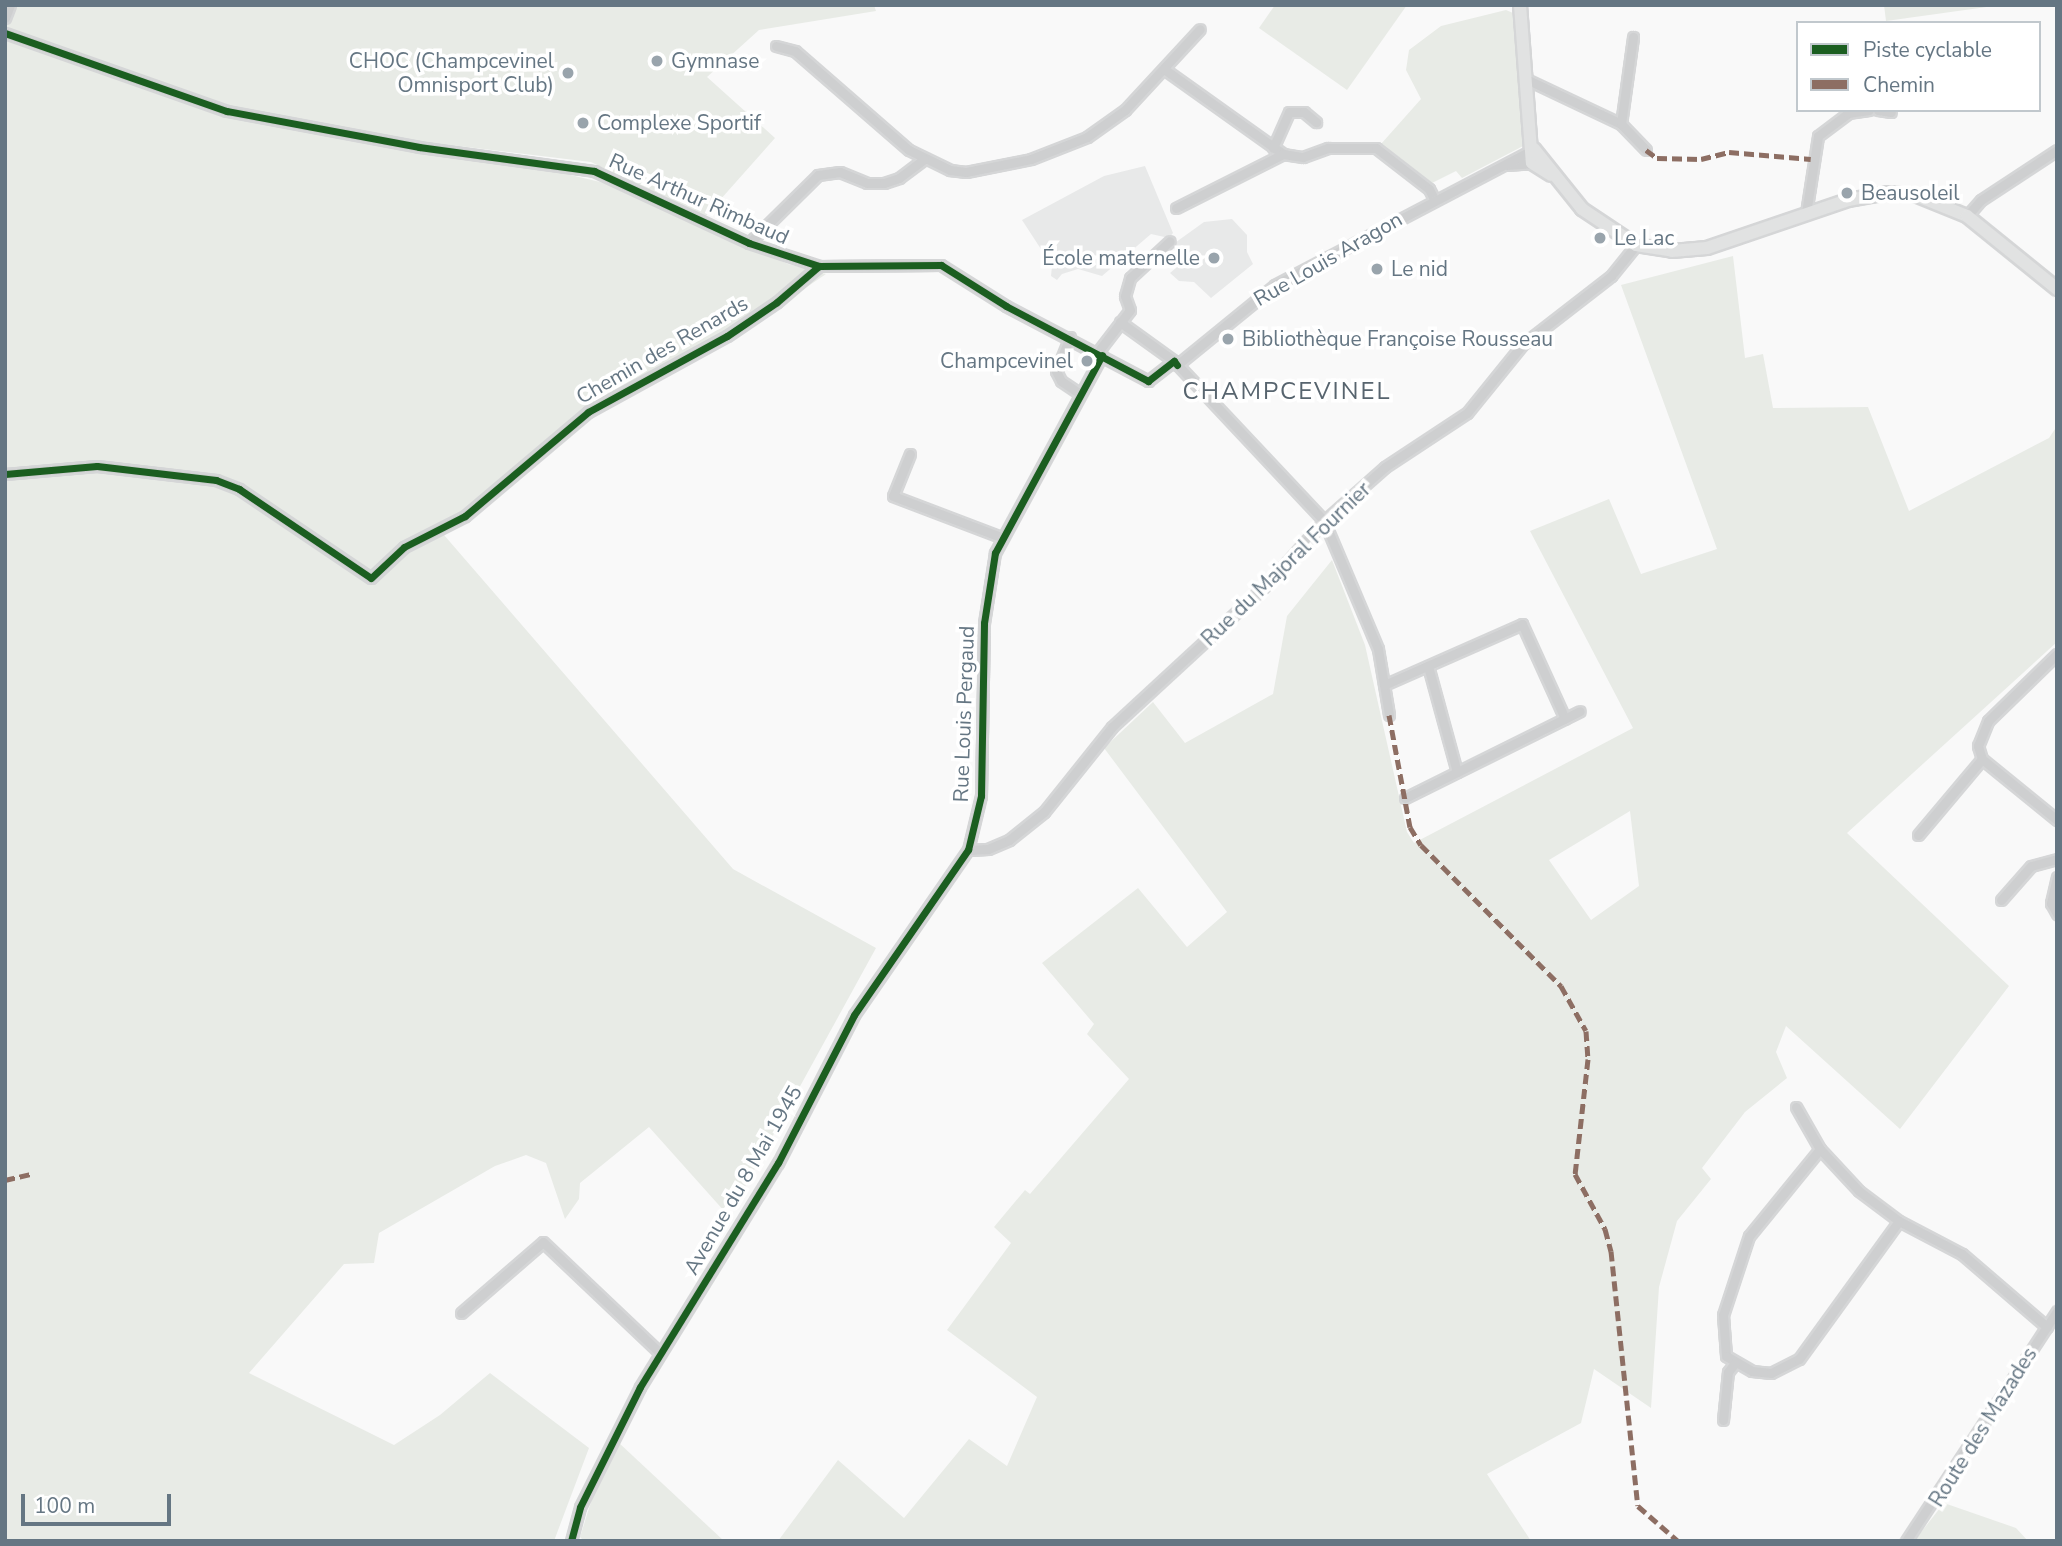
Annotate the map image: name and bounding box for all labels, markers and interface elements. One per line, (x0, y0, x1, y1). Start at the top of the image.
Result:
legend (1796, 21, 2041, 112)
text: Piste cyclable (1863, 36, 1992, 64)
place label: CHOC (Champcevinel Omnisport Club) (349, 48, 554, 98)
place label: Gymnase (671, 48, 759, 74)
marker: Gymnase (649, 53, 665, 69)
marker: CHOC (Champcevinel Omnisport Club) (560, 65, 576, 81)
text: Chemin (1863, 71, 1935, 99)
place label: Complexe Sportif (597, 110, 761, 136)
marker: Complexe Sportif (575, 115, 591, 131)
street label: Rue Arthur Rimbaud (605, 148, 793, 250)
place label: Beausoleil (1861, 180, 1959, 206)
marker: Beausoleil (1839, 185, 1855, 201)
street label: Rue Louis Aragon (1249, 206, 1407, 312)
place label: Le Lac (1614, 225, 1674, 251)
marker: Le Lac (1592, 230, 1608, 246)
place label: École maternelle (1042, 245, 1200, 271)
marker: École maternelle (1206, 250, 1222, 266)
place label: Le nid (1391, 256, 1448, 282)
marker: Le nid (1369, 261, 1385, 277)
street label: Chemin des Renards (572, 291, 752, 409)
place label: Bibliothèque Françoise Rousseau (1242, 326, 1553, 352)
marker: Bibliothèque Françoise Rousseau (1220, 331, 1236, 347)
place label: Champcevinel (940, 348, 1073, 374)
marker: Champcevinel (1079, 353, 1095, 369)
district label: CHAMPCEVINEL (1184, 378, 1390, 406)
street label: Rue du Majoral Fournier (1196, 477, 1376, 651)
street label: Rue Louis Pergaud (948, 625, 980, 803)
street label: Avenue du 8 Mai 1945 (679, 1081, 807, 1279)
street label: Route des Mazades (1924, 1343, 2042, 1511)
scale bar (24, 1480, 175, 1524)
text: 100 m (34, 1492, 95, 1520)

